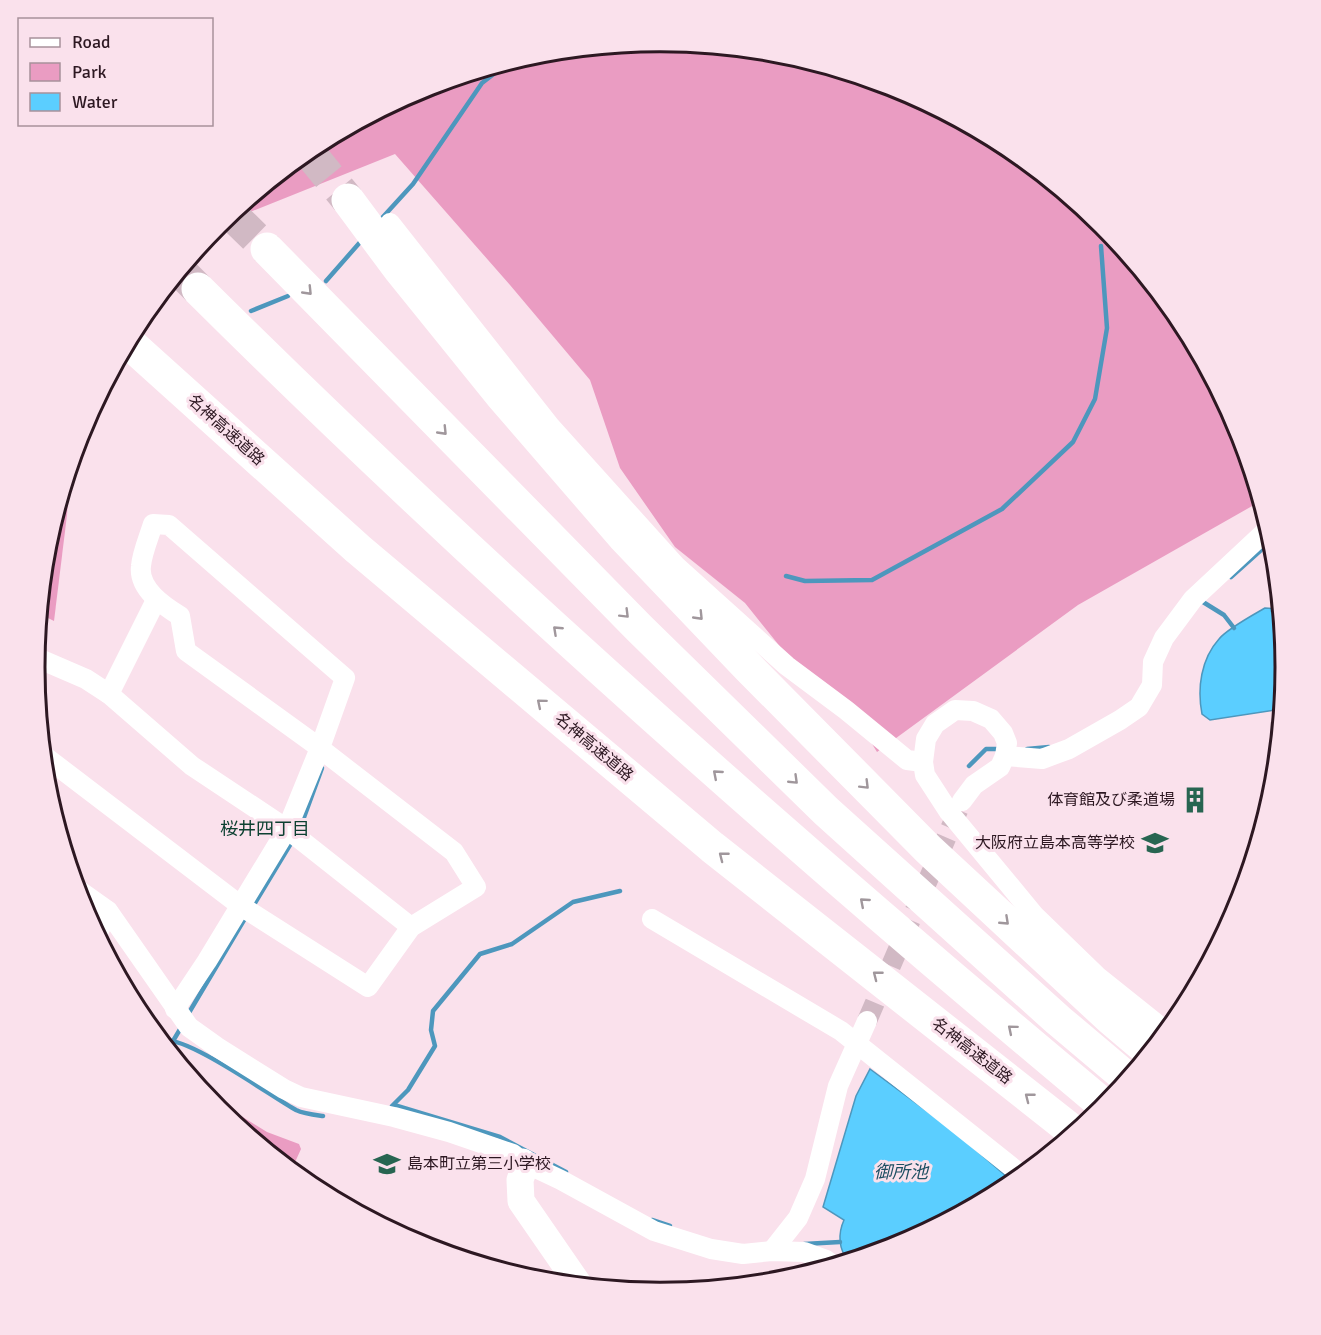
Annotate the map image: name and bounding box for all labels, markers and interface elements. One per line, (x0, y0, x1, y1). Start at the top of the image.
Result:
legend (18, 18, 213, 126)
text: Road (72, 31, 111, 53)
text: Park (72, 61, 107, 83)
text: Water (72, 91, 118, 113)
one-way arrow (300, 283, 311, 294)
street label: 名神高速道路 (184, 390, 268, 470)
one-way arrow (436, 423, 447, 434)
one-way arrow (617, 607, 628, 618)
one-way arrow (692, 609, 703, 620)
one-way arrow (553, 626, 563, 637)
one-way arrow (537, 699, 548, 710)
street label: 名神高速道路 (551, 708, 637, 786)
one-way arrow (713, 771, 724, 782)
one-way arrow (786, 773, 797, 784)
one-way arrow (858, 779, 869, 789)
building icon: 体育館及び柔道場 (1180, 785, 1210, 815)
place label: 体育館及び柔道場 (1047, 790, 1175, 810)
district label: 桜井四丁目 (220, 818, 310, 840)
school or university icon: 大阪府立島本高等学校 (1140, 828, 1170, 858)
place label: 大阪府立島本高等学校 (975, 833, 1135, 853)
one-way arrow (719, 852, 730, 863)
one-way arrow (861, 898, 871, 909)
one-way arrow (998, 914, 1008, 925)
one-way arrow (873, 972, 884, 983)
street label: 名神高速道路 (928, 1014, 1016, 1088)
one-way arrow (1008, 1025, 1019, 1036)
one-way arrow (1025, 1093, 1036, 1104)
school or university icon: 島本町立第三小学校 (372, 1149, 402, 1179)
place label: 島本町立第三小学校 (407, 1154, 551, 1174)
water label: 御所池 (874, 1161, 930, 1183)

